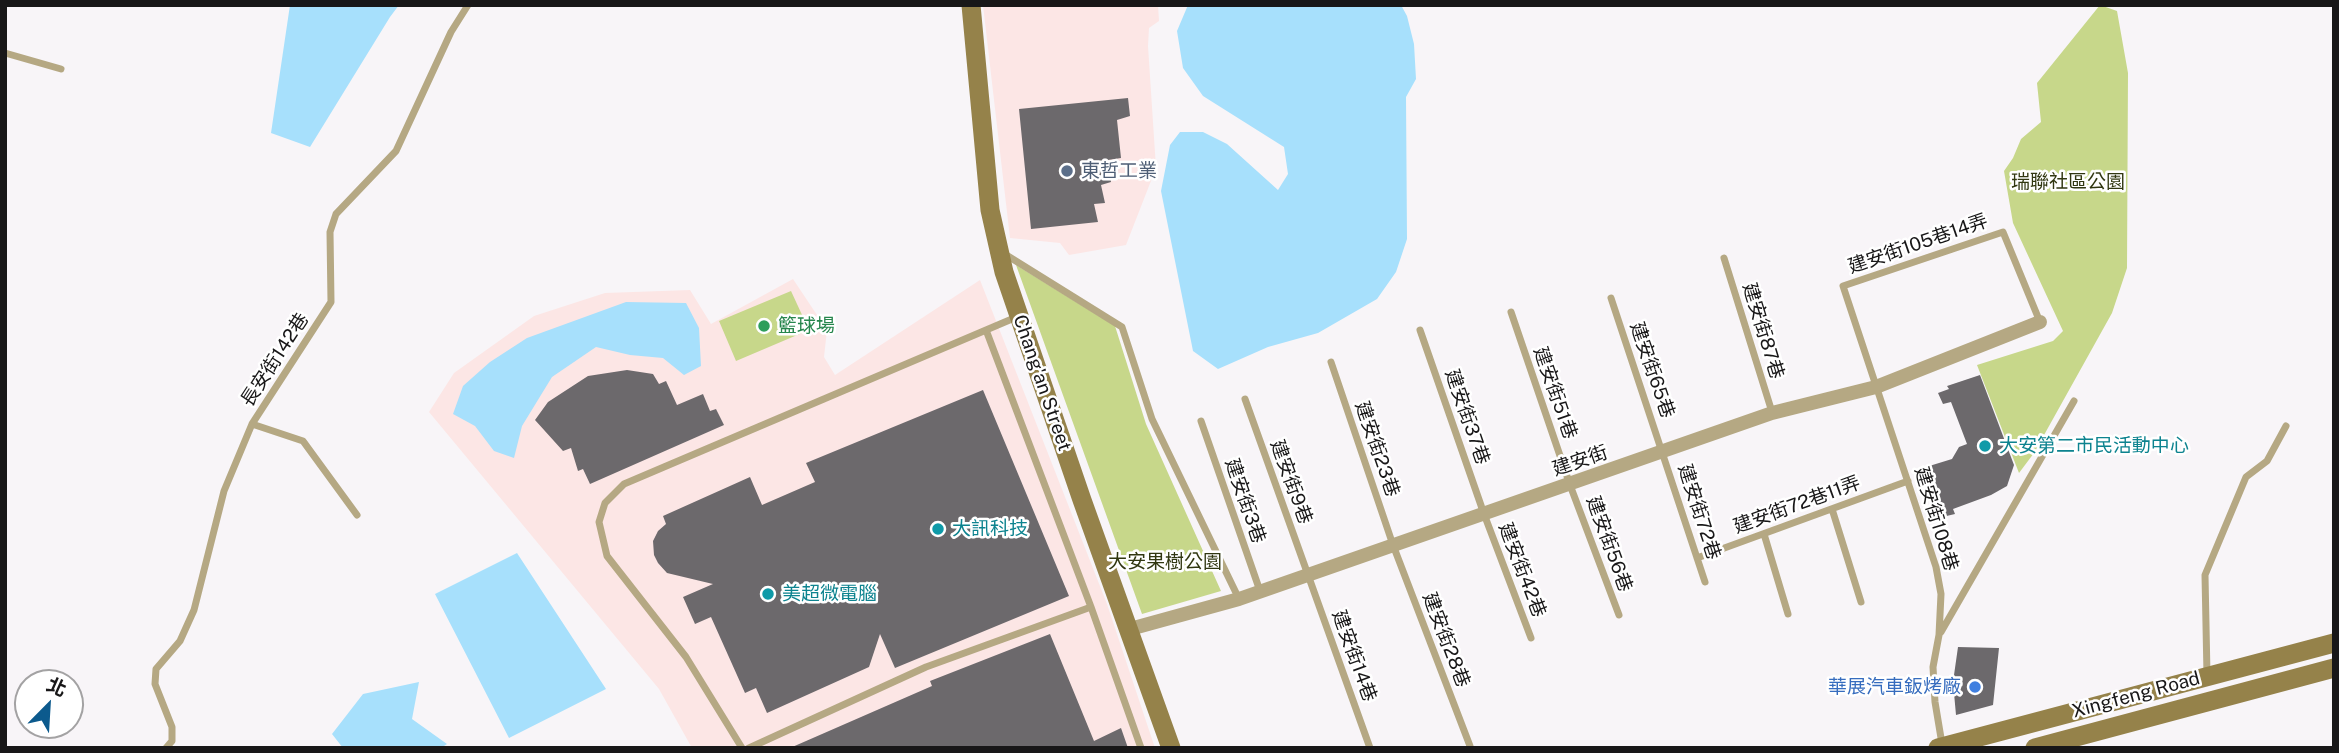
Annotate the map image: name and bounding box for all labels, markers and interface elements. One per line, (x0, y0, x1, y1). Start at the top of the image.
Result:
place label: 東哲工業 (1081, 160, 1157, 182)
marker: 東哲工業 (1059, 163, 1075, 179)
park label: 瑞聯社區公園 (2011, 171, 2125, 193)
street label: 建安街105巷14弄 (1845, 209, 1991, 279)
street label: 建安街87巷 (1738, 280, 1788, 382)
street label: 長安街142巷 (236, 309, 314, 411)
street label: Chang'an Street (1008, 312, 1076, 454)
place label: 籃球場 (778, 315, 835, 337)
marker: 籃球場 (756, 318, 772, 334)
street label: 建安街65巷 (1625, 319, 1679, 421)
street label: 建安街51巷 (1529, 344, 1581, 442)
street label: 建安街37巷 (1440, 366, 1494, 468)
street label: 建安街23巷 (1350, 398, 1404, 500)
place label: 大安第二市民活動中心 (1999, 435, 2189, 457)
street label: 建安街9巷 (1265, 437, 1317, 527)
marker: 大安第二市民活動中心 (1977, 438, 1993, 454)
street label: 建安街 (1549, 441, 1611, 481)
street label: 建安街3巷 (1220, 456, 1270, 546)
street label: 建安街72巷 (1673, 461, 1725, 563)
street label: 建安街108巷 (1909, 464, 1963, 574)
street label: 建安街72巷11弄 (1730, 471, 1864, 539)
street label: 建安街56巷 (1581, 493, 1637, 595)
place label: 大訊科技 (952, 518, 1028, 540)
street label: 建安街42巷 (1494, 520, 1550, 620)
marker: 大訊科技 (930, 521, 946, 537)
park label: 大安果樹公園 (1108, 551, 1222, 573)
place label: 美超微電腦 (782, 583, 877, 605)
marker: 美超微電腦 (760, 586, 776, 602)
street label: 建安街28巷 (1418, 589, 1474, 691)
street label: 建安街14巷 (1327, 607, 1381, 705)
street label: Xingfeng Road (2070, 667, 2202, 723)
north arrow (14, 669, 84, 739)
text: 北 (44, 673, 70, 701)
place label: 華展汽車鈑烤廠 (1828, 676, 1961, 698)
marker: 華展汽車鈑烤廠 (1967, 679, 1983, 695)

